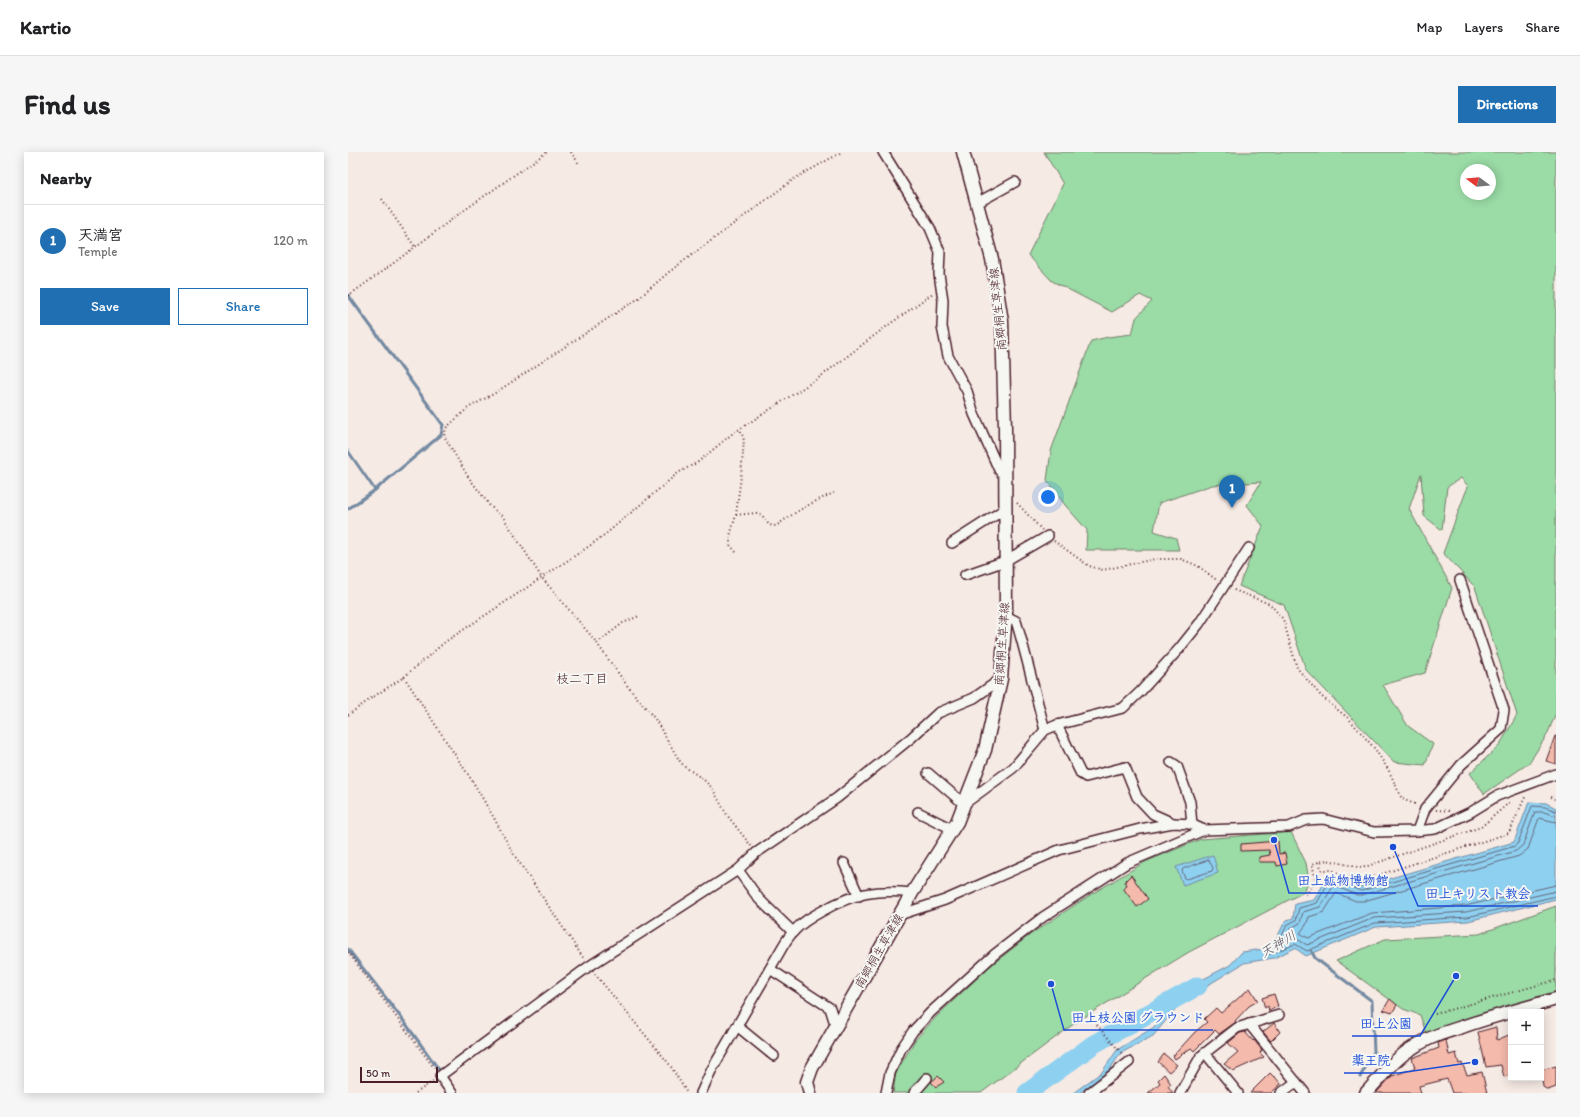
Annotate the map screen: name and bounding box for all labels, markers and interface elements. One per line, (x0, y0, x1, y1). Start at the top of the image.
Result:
text: Kartio (20, 16, 71, 39)
text: Map (1417, 19, 1442, 36)
text: Layers (1464, 19, 1503, 36)
text: Share (1525, 19, 1560, 36)
button: Directions (1458, 86, 1556, 123)
text: Find us (24, 87, 111, 121)
north arrow (1460, 164, 1496, 200)
text: Nearby (40, 168, 92, 188)
text: 天満宮 (78, 226, 123, 244)
text: 1 (50, 233, 56, 248)
text: 120 m (273, 233, 308, 248)
text: Temple (78, 244, 117, 259)
street label: 南郷桐生草津線 (987, 266, 1009, 352)
button: Save (40, 288, 170, 325)
button: Share (178, 288, 308, 325)
pin: 1 (1219, 475, 1245, 508)
your location (1038, 487, 1058, 507)
street label: 南郷桐生草津線 (992, 602, 1012, 686)
district label: 枝二丁目 (556, 671, 608, 686)
callout: 田上鉱物博物館 (1289, 868, 1396, 893)
text: 田上鉱物博物館 (1297, 873, 1389, 888)
callout: 田上キリスト教会 (1418, 881, 1538, 906)
text: 田上キリスト教会 (1425, 886, 1531, 901)
street label: 南郷桐生草津線 (852, 911, 906, 991)
water label: 天神川 (1257, 928, 1299, 960)
callout: 田上枝公園 グラウンド (1064, 1005, 1213, 1030)
map controls (1508, 1009, 1544, 1081)
button: + (1508, 1009, 1544, 1045)
text: 田上枝公園 グラウンド (1072, 1010, 1204, 1025)
callout: 田上公園 (1352, 1011, 1420, 1036)
text: 田上公園 (1360, 1016, 1412, 1031)
button: − (1508, 1045, 1544, 1081)
callout: 薬王院 (1344, 1048, 1399, 1073)
text: 薬王院 (1351, 1053, 1391, 1068)
scale bar (360, 1065, 438, 1084)
text: 50 m (366, 1067, 390, 1080)

